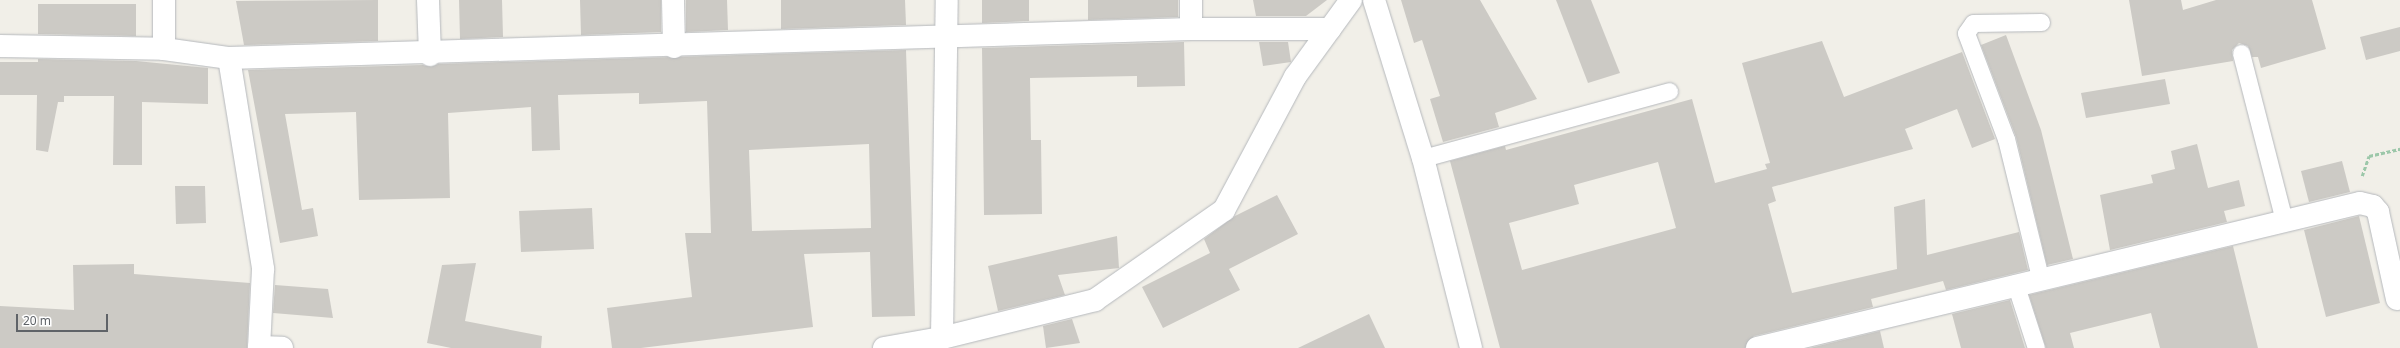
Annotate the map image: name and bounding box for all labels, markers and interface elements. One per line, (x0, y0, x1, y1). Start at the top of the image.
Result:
scale bar (18, 306, 110, 332)
text: 20 m (23, 312, 51, 329)

